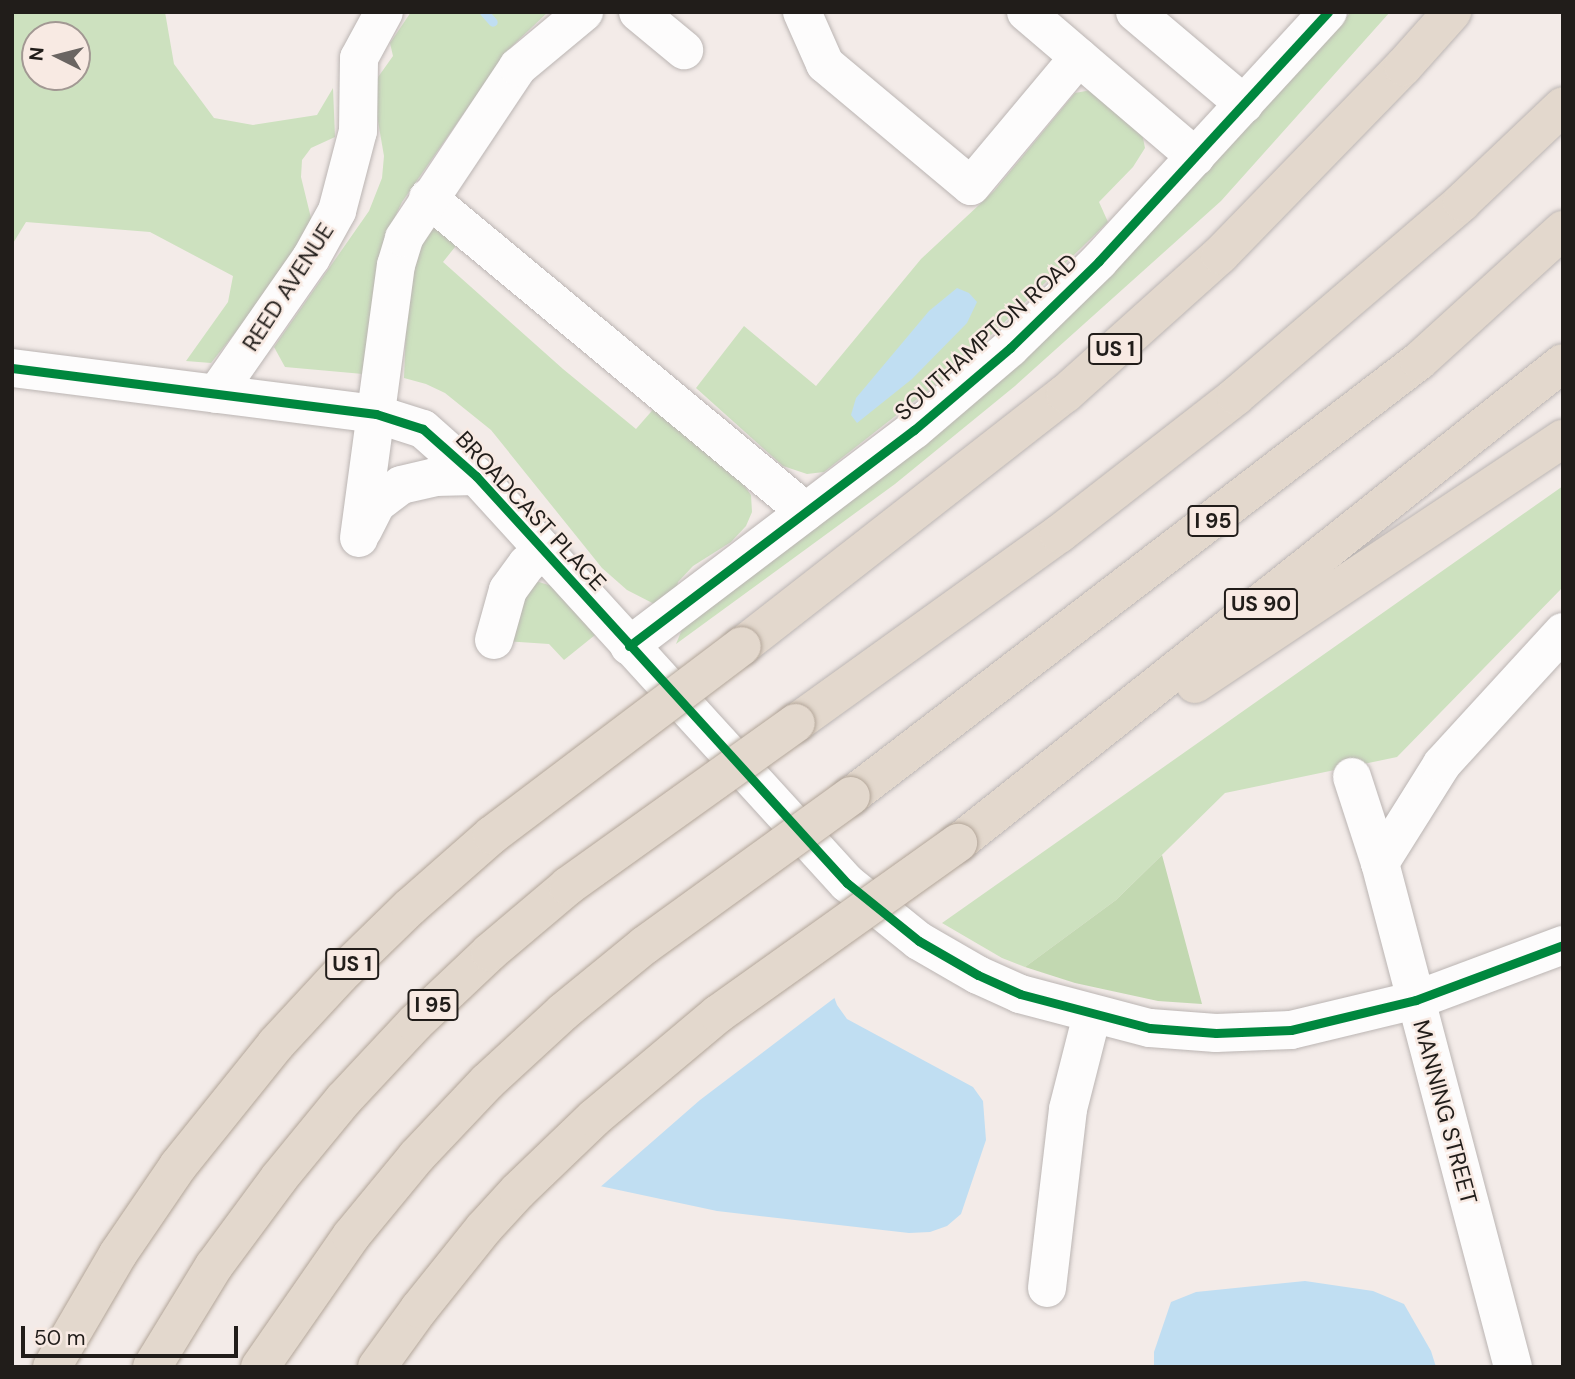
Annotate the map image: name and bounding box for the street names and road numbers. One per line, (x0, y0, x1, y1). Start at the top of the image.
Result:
street label: REED AVENUE (236, 218, 340, 356)
street label: SOUTHAMPTON ROAD (889, 248, 1083, 426)
road number: US 1 (1087, 332, 1143, 366)
street label: BROADCAST PLACE (450, 426, 612, 596)
road number: I 95 (1187, 504, 1239, 538)
road number: US 90 (1222, 586, 1300, 622)
road number: US 1 (324, 946, 380, 982)
road number: I 95 (407, 988, 459, 1023)
street label: MANNING STREET (1407, 1017, 1483, 1207)

